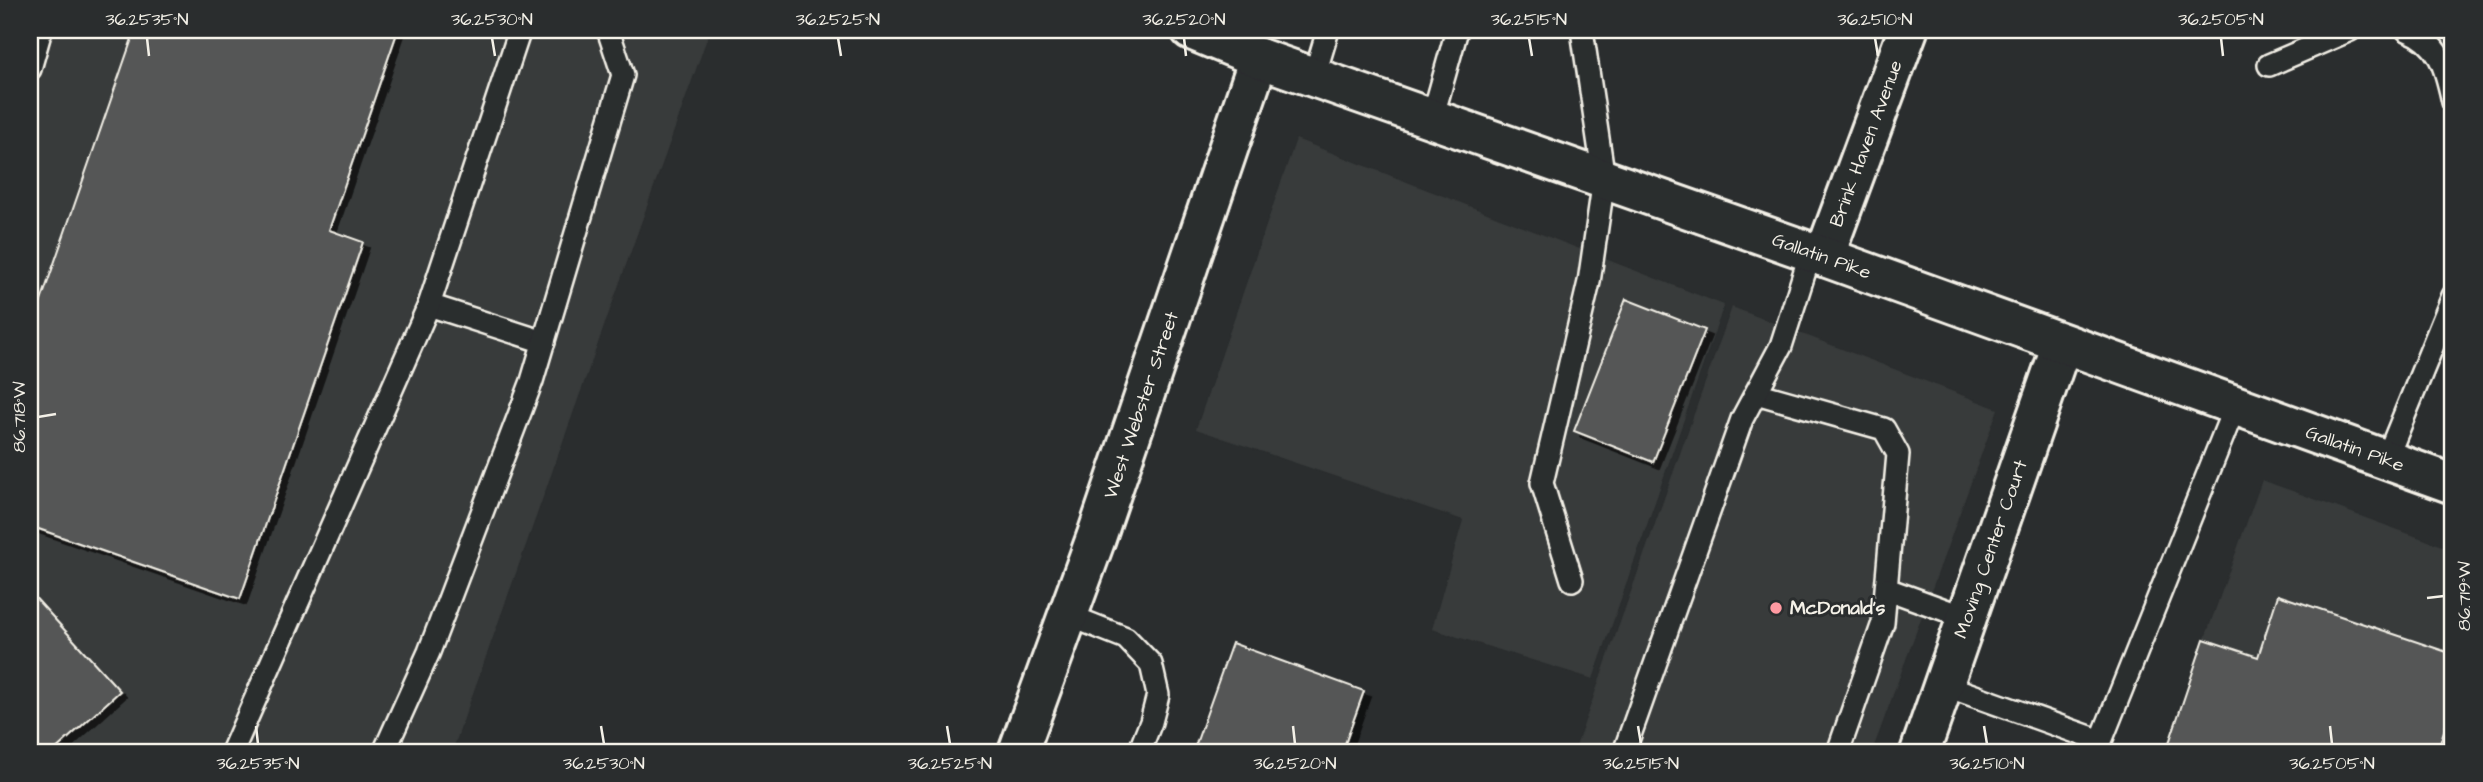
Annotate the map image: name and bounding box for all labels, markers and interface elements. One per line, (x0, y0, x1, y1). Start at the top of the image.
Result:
text: 36.2535°N (105, 7, 189, 32)
text: 36.2530°N (451, 7, 533, 32)
text: 36.2525°N (796, 7, 880, 32)
text: 36.2520°N (1143, 7, 1225, 32)
text: 36.2515°N (1491, 7, 1567, 32)
text: 36.2510°N (1838, 7, 1912, 32)
text: 36.2505°N (2178, 7, 2264, 32)
street label: Brink Haven Avenue (1823, 56, 1909, 231)
street label: Gallatin Pike (1769, 226, 1875, 286)
street label: West Webster Street (1097, 308, 1185, 502)
text: 86.718°W (7, 381, 32, 453)
street label: Gallatin Pike (2302, 418, 2408, 479)
street label: Moving Center Court (1947, 456, 2034, 642)
text: 86.719°W (2452, 561, 2477, 631)
place label: McDonald's (1790, 595, 1886, 622)
marker: McDonald's (1768, 600, 1784, 616)
text: 36.2535°N (216, 751, 300, 776)
text: 36.2530°N (563, 751, 645, 776)
text: 36.2525°N (908, 751, 992, 776)
text: 36.2520°N (1254, 751, 1336, 776)
text: 36.2515°N (1603, 751, 1679, 776)
text: 36.2510°N (1950, 751, 2024, 776)
text: 36.2505°N (2289, 751, 2375, 776)

